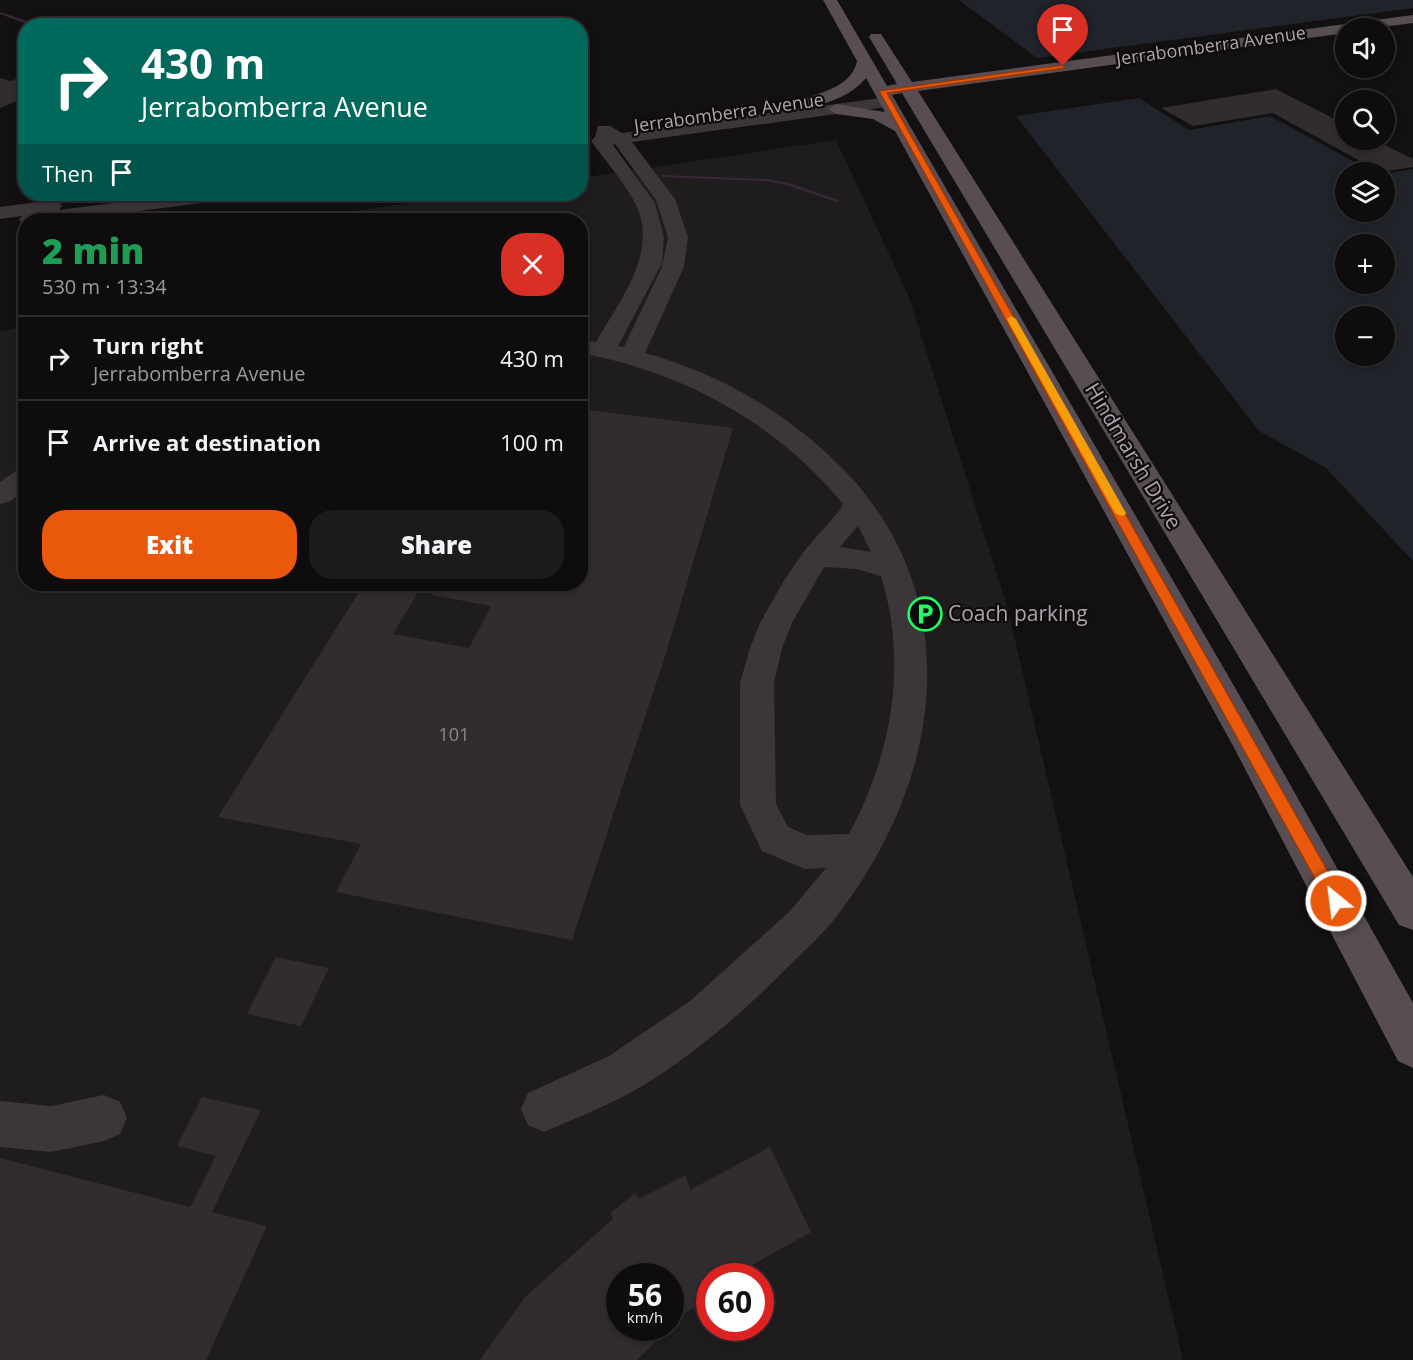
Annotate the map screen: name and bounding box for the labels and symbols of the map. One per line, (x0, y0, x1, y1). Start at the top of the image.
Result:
pin (1037, 4, 1088, 66)
street label: Jerrabomberra Avenue (1112, 20, 1307, 70)
street label: Jerrabomberra Avenue (630, 87, 825, 137)
street label: Hindmarsh Drive (1079, 377, 1189, 534)
parking icon: Coach parking (907, 596, 943, 632)
place label: Coach parking (948, 599, 1088, 627)
house number: 101 (439, 722, 469, 746)
position arrow (1304, 869, 1368, 933)
speed limit sign: 60 (696, 1263, 774, 1341)

